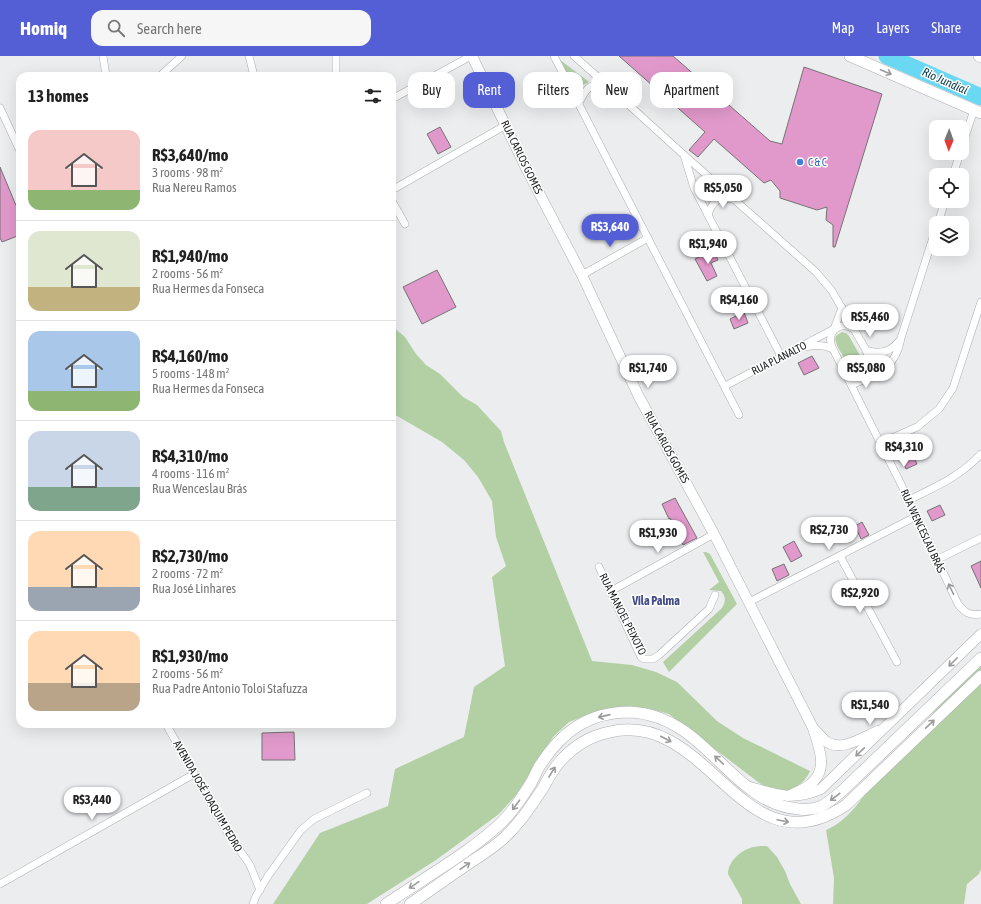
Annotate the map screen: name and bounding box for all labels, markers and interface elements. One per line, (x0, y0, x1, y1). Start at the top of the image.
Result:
search box (91, 10, 371, 46)
text: Homiq (20, 17, 67, 39)
icon: search (105, 17, 127, 39)
text: Search here (137, 20, 202, 37)
text: Map (832, 20, 854, 36)
text: Layers (876, 20, 909, 36)
text: Share (931, 20, 961, 36)
water label: Rio Jundiaí (920, 65, 970, 97)
one-way arrow (879, 68, 891, 76)
chip: Buy (408, 72, 455, 108)
chip: Rent (463, 72, 515, 108)
chip: Filters (523, 72, 583, 108)
chip: New (591, 72, 642, 108)
chip: Apartment (650, 72, 733, 108)
icon: filters (362, 85, 384, 107)
text: 13 homes (28, 86, 89, 106)
street label: RUA CARLOS GOMES (499, 118, 545, 196)
north arrow (929, 120, 969, 160)
map controls (929, 120, 969, 256)
text: R$3,640/mo (152, 145, 229, 165)
icon: home (60, 146, 108, 194)
place label: C & C (808, 156, 827, 168)
marker: C & C (795, 157, 805, 167)
text: 3 rooms · 98 m² (152, 165, 223, 180)
button: locate (929, 168, 969, 208)
pin: R$5,050 (686, 175, 760, 209)
text: Rua Nereu Ramos (152, 180, 237, 195)
text: R$5,050 (704, 180, 742, 195)
pin: R$3,640 (573, 214, 647, 248)
button: layers (929, 216, 969, 256)
text: R$3,640 (591, 219, 629, 234)
pin: R$1,940 (671, 231, 745, 265)
text: R$1,940 (689, 236, 727, 251)
text: R$1,940/mo (152, 246, 229, 266)
icon: home (60, 247, 108, 295)
text: 2 rooms · 56 m² (152, 266, 223, 281)
text: Rua Hermes da Fonseca (152, 281, 264, 296)
pin: R$4,160 (702, 287, 776, 321)
text: R$4,160 (720, 292, 758, 307)
pin: R$5,460 (833, 304, 907, 338)
text: R$5,460 (851, 309, 889, 324)
street label: RUA PLANALTO (749, 339, 809, 377)
text: R$4,160/mo (152, 346, 229, 366)
icon: home (60, 347, 108, 395)
pin: R$1,740 (611, 355, 685, 389)
pin: R$5,080 (829, 355, 903, 389)
text: R$1,740 (629, 360, 667, 375)
text: R$5,080 (847, 360, 885, 375)
text: 5 rooms · 148 m² (152, 366, 229, 381)
text: Rua Hermes da Fonseca (152, 381, 264, 396)
street label: RUA CARLOS GOMES (642, 409, 692, 485)
pin: R$4,310 (867, 434, 941, 468)
text: R$4,310 (885, 439, 923, 454)
text: R$4,310/mo (152, 446, 229, 466)
icon: home (60, 447, 108, 495)
text: 4 rooms · 116 m² (152, 466, 229, 481)
text: Rua Wenceslau Brás (152, 481, 247, 496)
street label: RUA WENCESLAU BRÁS (898, 487, 948, 575)
pin: R$2,730 (792, 517, 866, 551)
pin: R$1,930 (621, 520, 695, 554)
text: R$2,730 (810, 522, 848, 537)
text: R$1,930 (639, 525, 677, 540)
text: R$2,730/mo (152, 546, 229, 566)
icon: home (60, 547, 108, 595)
text: 2 rooms · 72 m² (152, 566, 223, 581)
street label: RUA MANOEL PEIXOTO (597, 571, 649, 657)
pin: R$2,920 (823, 580, 897, 614)
text: Rua José Linhares (152, 581, 236, 596)
one-way arrow (947, 583, 954, 595)
text: R$2,920 (841, 585, 879, 600)
district label: Vila Palma (631, 594, 680, 608)
text: R$1,930/mo (152, 646, 229, 666)
icon: home (60, 647, 108, 695)
one-way arrow (948, 657, 958, 666)
text: 2 rooms · 56 m² (152, 666, 223, 681)
text: Rua Padre Antonio Toloi Stafuzza (152, 681, 308, 696)
pin: R$1,540 (833, 692, 907, 726)
text: R$1,540 (851, 697, 889, 712)
one-way arrow (598, 712, 611, 720)
one-way arrow (925, 719, 935, 729)
one-way arrow (660, 736, 672, 743)
street label: AVENIDA JOSÉ JOAQUIM PEDRO (171, 738, 245, 854)
one-way arrow (855, 747, 865, 757)
one-way arrow (713, 756, 724, 765)
one-way arrow (549, 766, 557, 778)
pin: R$3,440 (55, 787, 129, 821)
text: R$3,440 (73, 792, 111, 807)
one-way arrow (829, 793, 840, 801)
one-way arrow (512, 799, 520, 810)
one-way arrow (777, 817, 790, 825)
one-way arrow (459, 862, 470, 870)
one-way arrow (409, 881, 420, 889)

